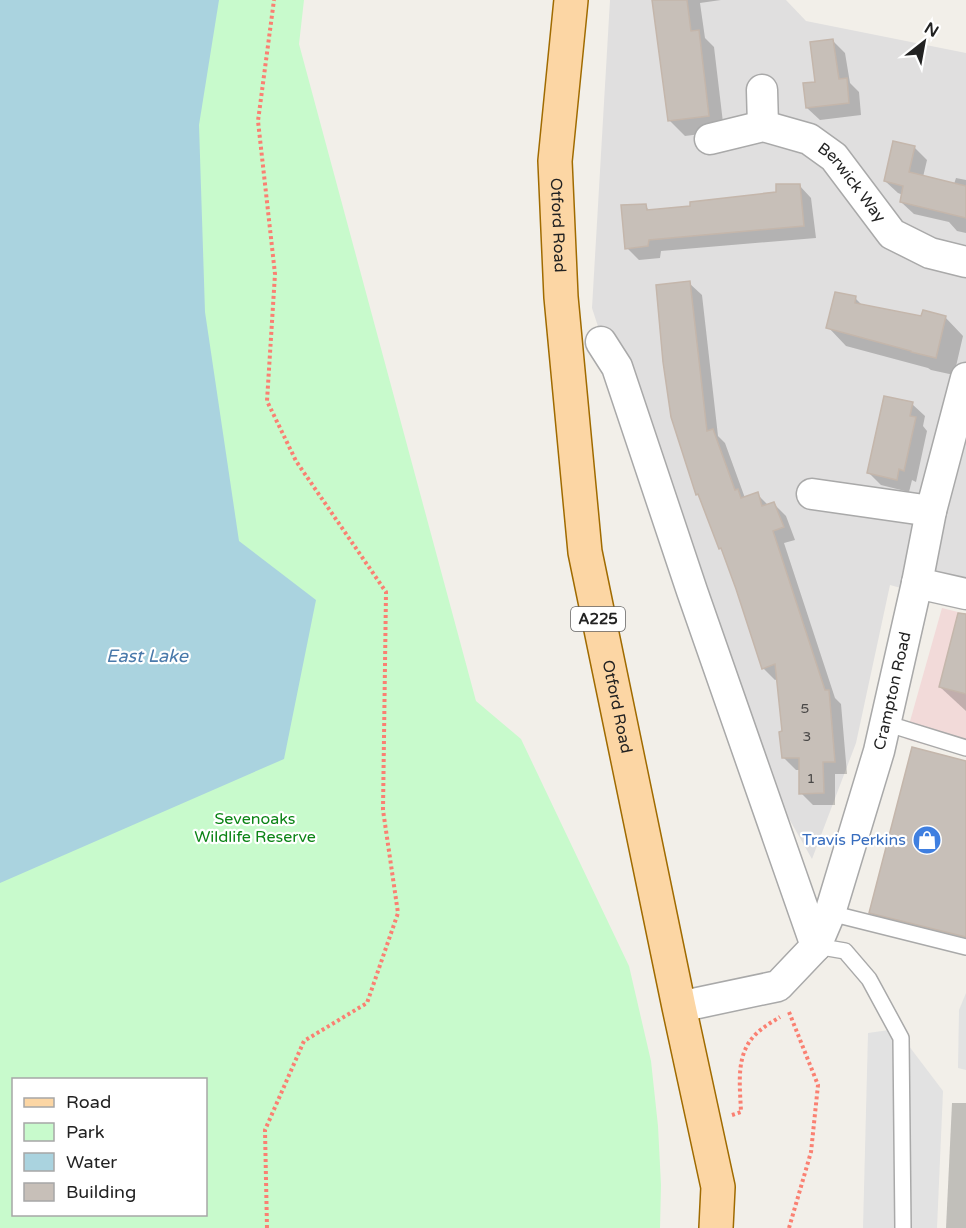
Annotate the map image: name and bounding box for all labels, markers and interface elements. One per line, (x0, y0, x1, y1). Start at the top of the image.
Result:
north arrow (894, 12, 954, 72)
text: N (921, 18, 942, 42)
street label: Berwick Way (814, 138, 890, 227)
street label: Otford Road (546, 177, 570, 273)
road number: A225 (571, 607, 625, 631)
street label: Crampton Road (869, 630, 916, 752)
water label: East Lake (106, 645, 189, 667)
street label: Otford Road (598, 658, 636, 755)
house number: 5 (801, 700, 809, 717)
house number: 3 (803, 728, 811, 745)
house number: 1 (807, 770, 815, 787)
park label: Sevenoaks Wildlife Reserve (194, 809, 316, 847)
shop icon: Travis Perkins (911, 824, 943, 856)
place label: Travis Perkins (802, 830, 906, 850)
legend (12, 1078, 207, 1216)
text: Road (66, 1091, 111, 1113)
text: Park (66, 1121, 105, 1143)
text: Water (66, 1151, 117, 1173)
text: Building (66, 1181, 136, 1203)

